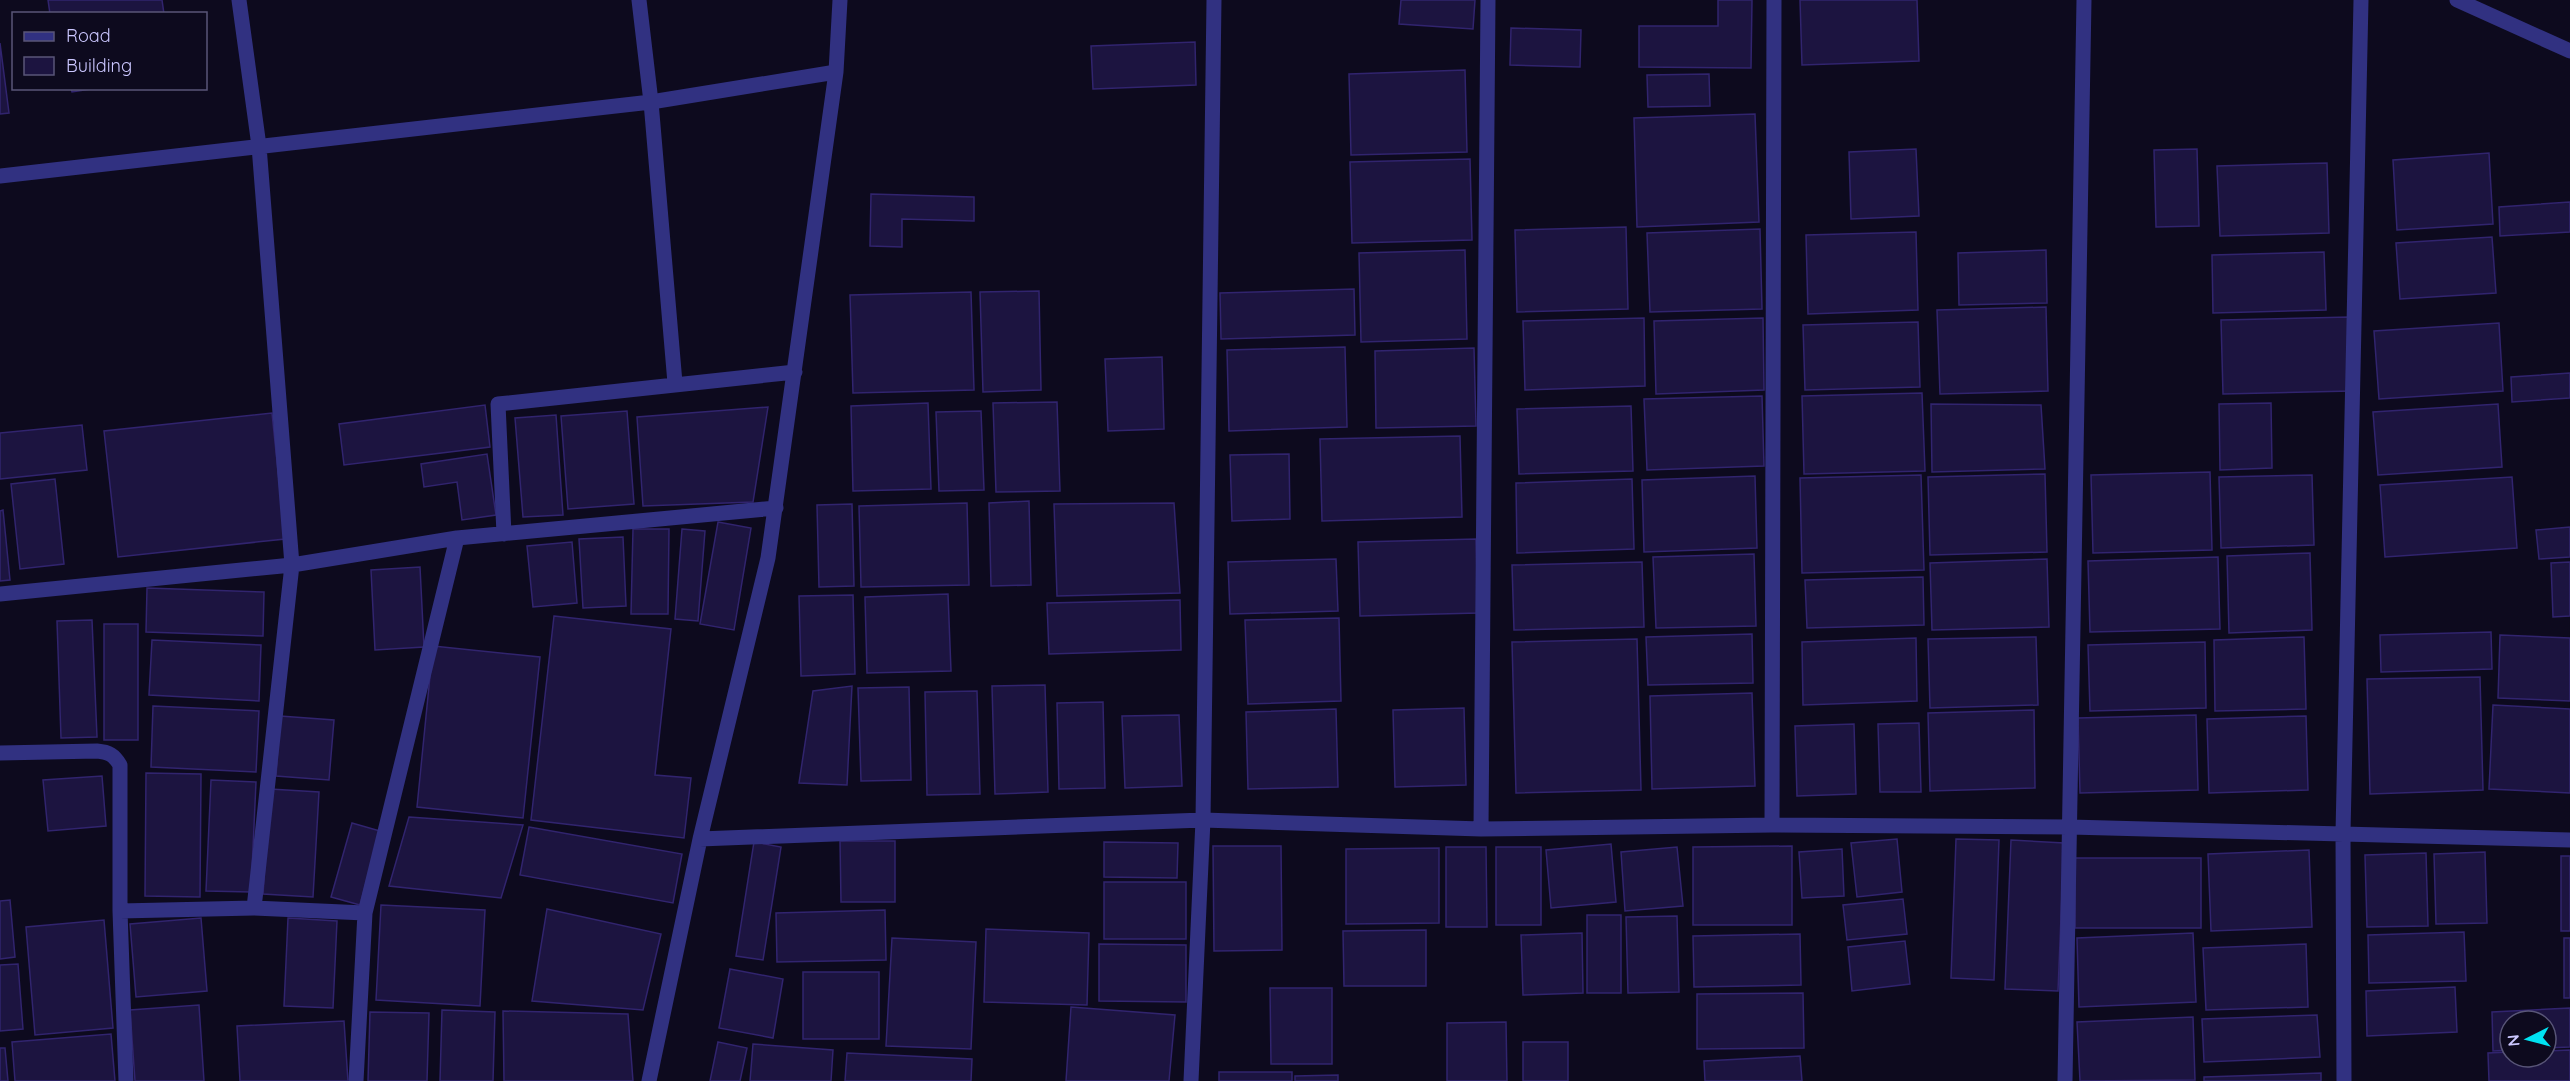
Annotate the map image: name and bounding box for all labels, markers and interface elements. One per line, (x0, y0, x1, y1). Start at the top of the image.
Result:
legend (12, 12, 207, 90)
text: Road (66, 24, 111, 47)
text: Building (66, 54, 132, 77)
north arrow (2498, 1009, 2558, 1069)
text: N (2503, 1034, 2524, 1047)

